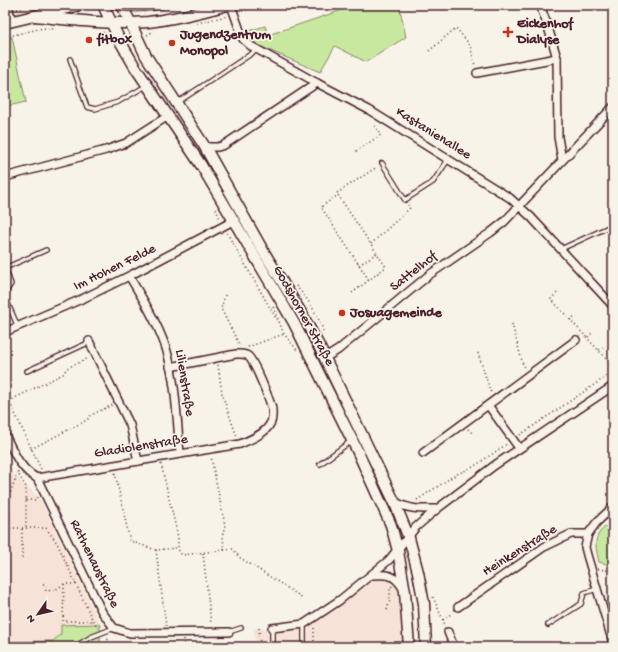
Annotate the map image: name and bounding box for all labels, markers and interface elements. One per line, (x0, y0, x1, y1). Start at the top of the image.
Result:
place label: Eickenhof Dialyse (515, 16, 574, 49)
marker: Eickenhof Dialyse (502, 26, 514, 38)
place label: Jugendzentrum Monopol (179, 27, 271, 60)
place label: fitbox (96, 32, 133, 49)
marker: fitbox (84, 35, 94, 45)
marker: Jugendzentrum Monopol (167, 38, 177, 48)
street label: Kastanienallee (392, 104, 475, 164)
street label: Im Hohen Felde (71, 240, 160, 295)
street label: Sattelhof (387, 247, 442, 296)
street label: Godshorner Straße (268, 263, 338, 370)
place label: Josuagemeinde (349, 305, 442, 322)
marker: Josuagemeinde (337, 308, 347, 318)
street label: Lilienstraße (170, 348, 198, 418)
street label: Gladiolenstraße (93, 431, 190, 463)
street label: Rathenaustraße (65, 517, 123, 612)
street label: Heinkenstraße (480, 521, 561, 581)
north arrow (18, 594, 58, 634)
text: N (24, 612, 38, 625)

